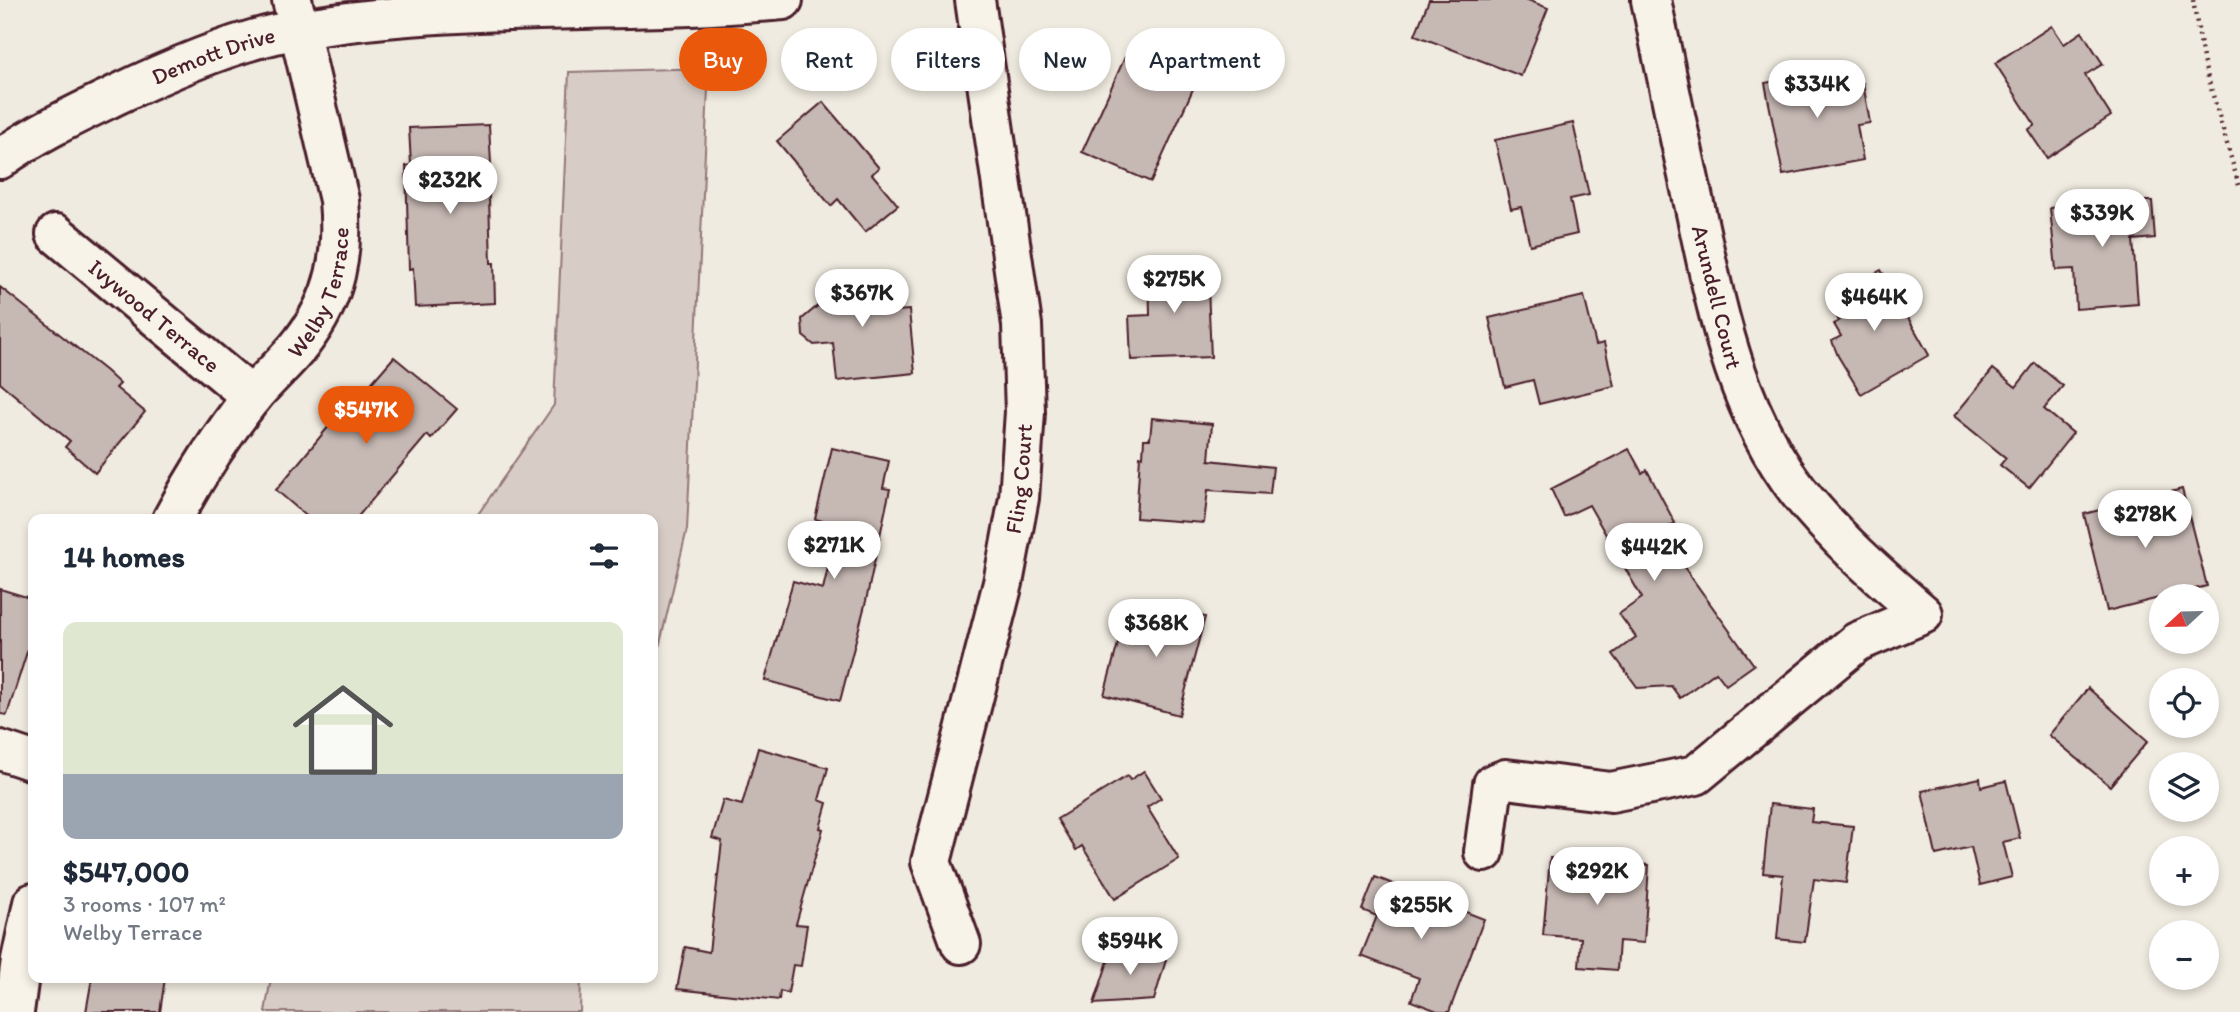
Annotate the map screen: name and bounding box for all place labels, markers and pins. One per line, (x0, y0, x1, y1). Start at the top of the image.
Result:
pin: $334K (1768, 60, 1866, 120)
pin: $232K (401, 156, 499, 216)
pin: $339K (2053, 190, 2151, 249)
pin: $275K (1125, 256, 1223, 315)
pin: $367K (813, 270, 911, 329)
pin: $464K (1825, 274, 1923, 333)
pin: $547K (317, 386, 415, 446)
pin: $278K (2096, 490, 2194, 550)
pin: $271K (785, 522, 883, 581)
pin: $442K (1605, 524, 1703, 583)
pin: $368K (1107, 600, 1205, 659)
pin: $292K (1548, 848, 1646, 907)
pin: $255K (1372, 881, 1470, 941)
pin: $594K (1081, 918, 1179, 977)

